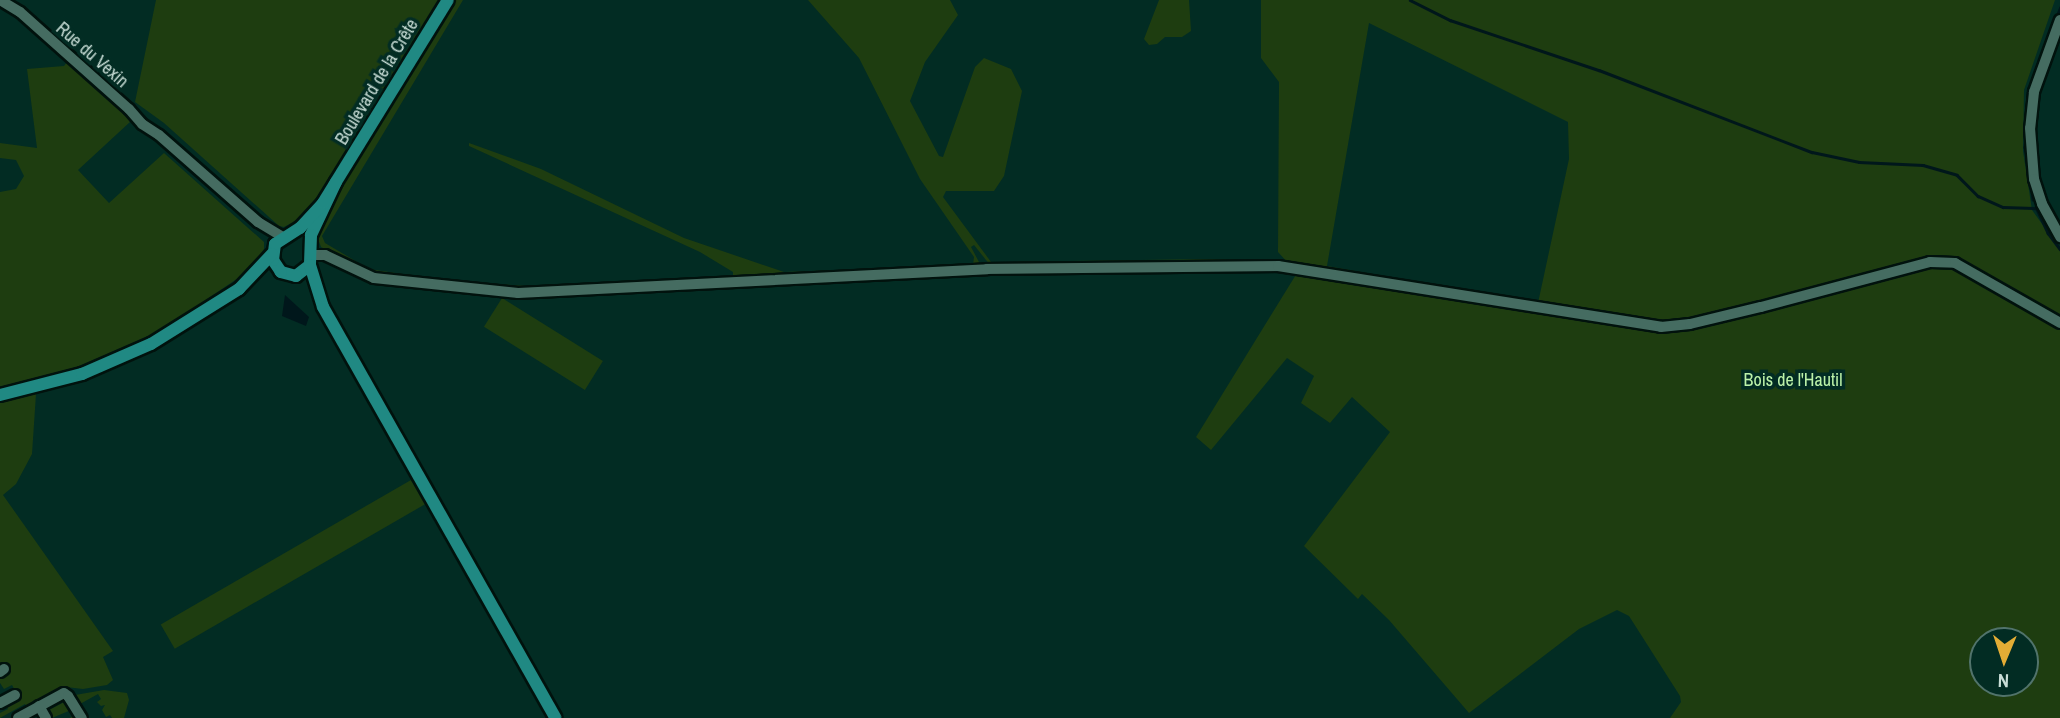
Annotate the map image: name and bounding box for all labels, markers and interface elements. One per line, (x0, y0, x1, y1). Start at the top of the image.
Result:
street label: Boulevard de la Crête (331, 15, 423, 149)
street label: Rue du Vexin (51, 18, 133, 92)
park label: Bois de l'Hautil (1744, 369, 1842, 391)
north arrow (1969, 627, 2039, 697)
text: N (1997, 668, 2009, 694)

